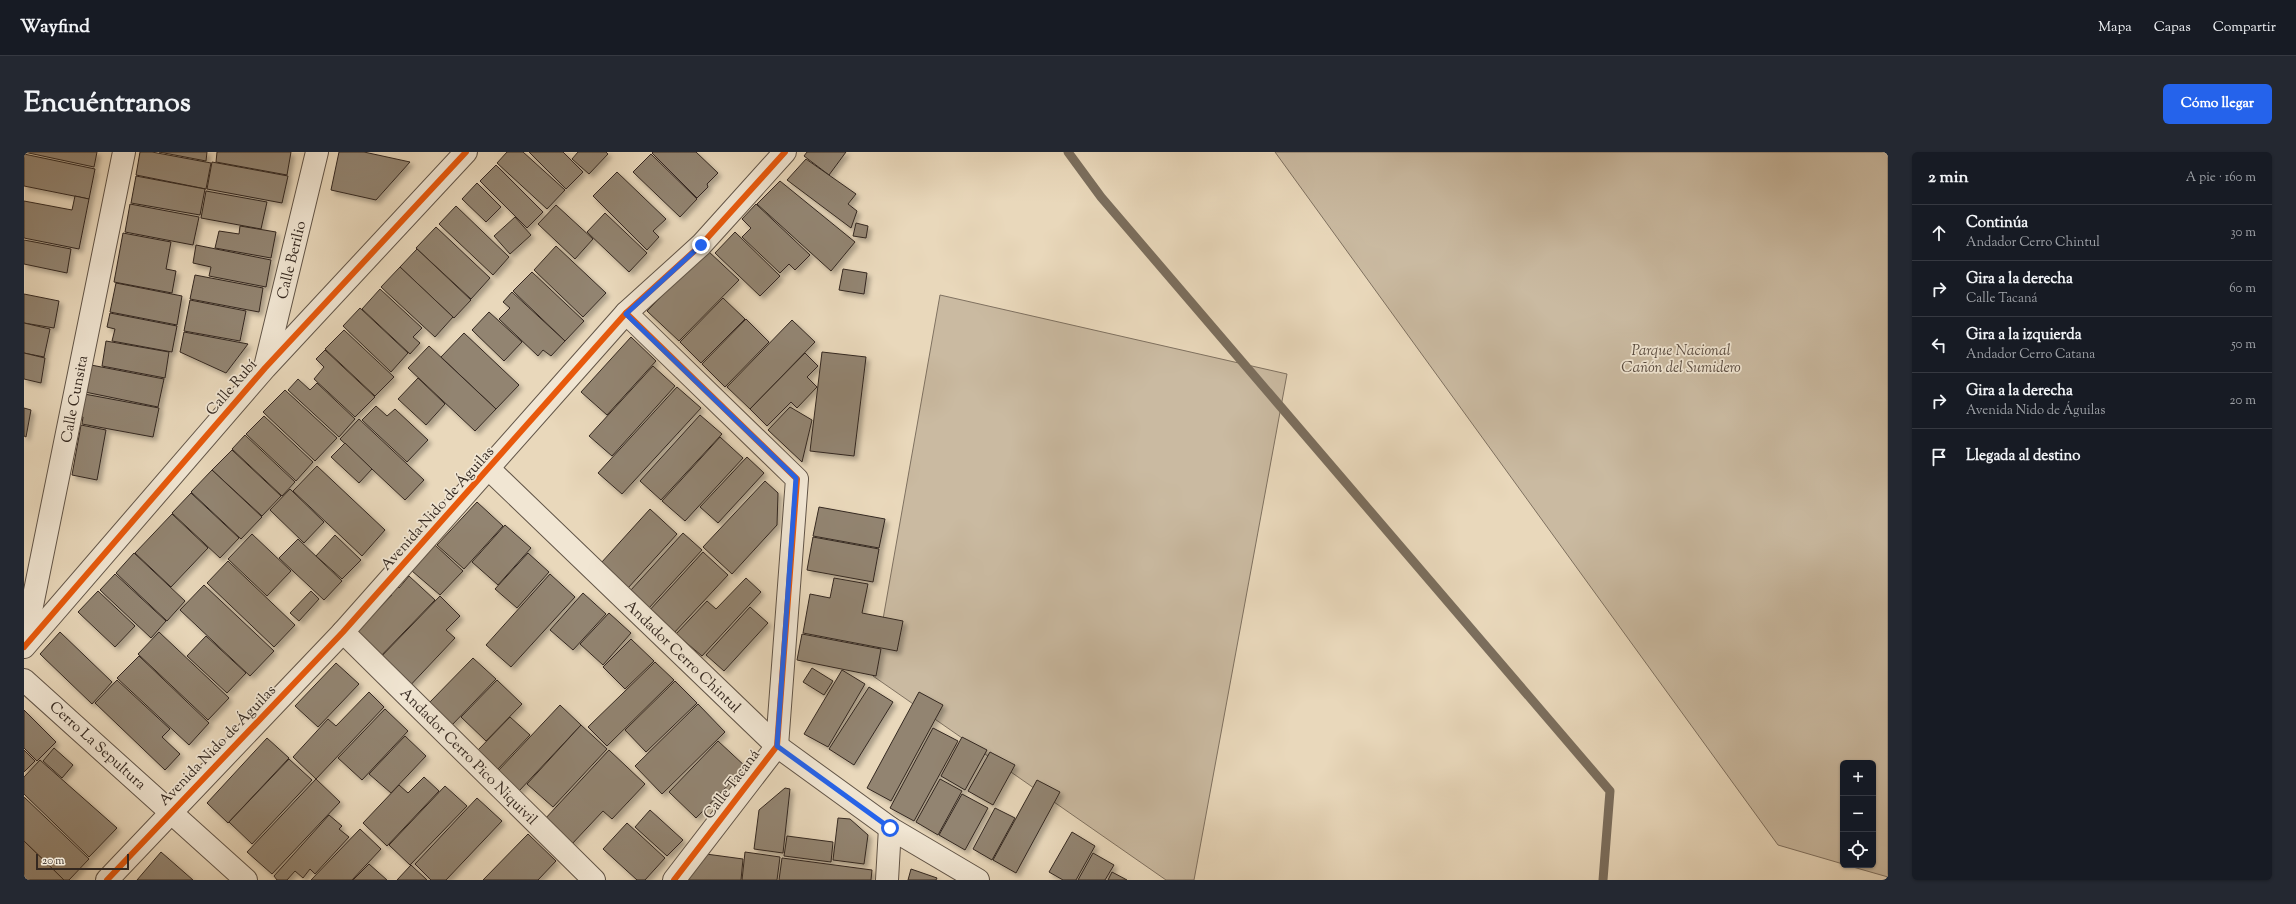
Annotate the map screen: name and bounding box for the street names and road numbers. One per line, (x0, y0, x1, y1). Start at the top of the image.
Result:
street label: Calle Berilio (273, 219, 312, 302)
street label: Calle Cunsita (57, 354, 94, 445)
street label: Calle Rubí (202, 355, 263, 421)
street label: Avenida Nido de Águilas (376, 441, 500, 576)
street label: Andador Cerro Chintul (619, 596, 745, 718)
street label: Avenida Nido de Águilas (154, 680, 282, 811)
street label: Andador Cerro Pico Niquivil (394, 684, 541, 831)
street label: Cerro La Sepultura (44, 697, 150, 795)
street label: Calle Tacaná (699, 746, 765, 824)

